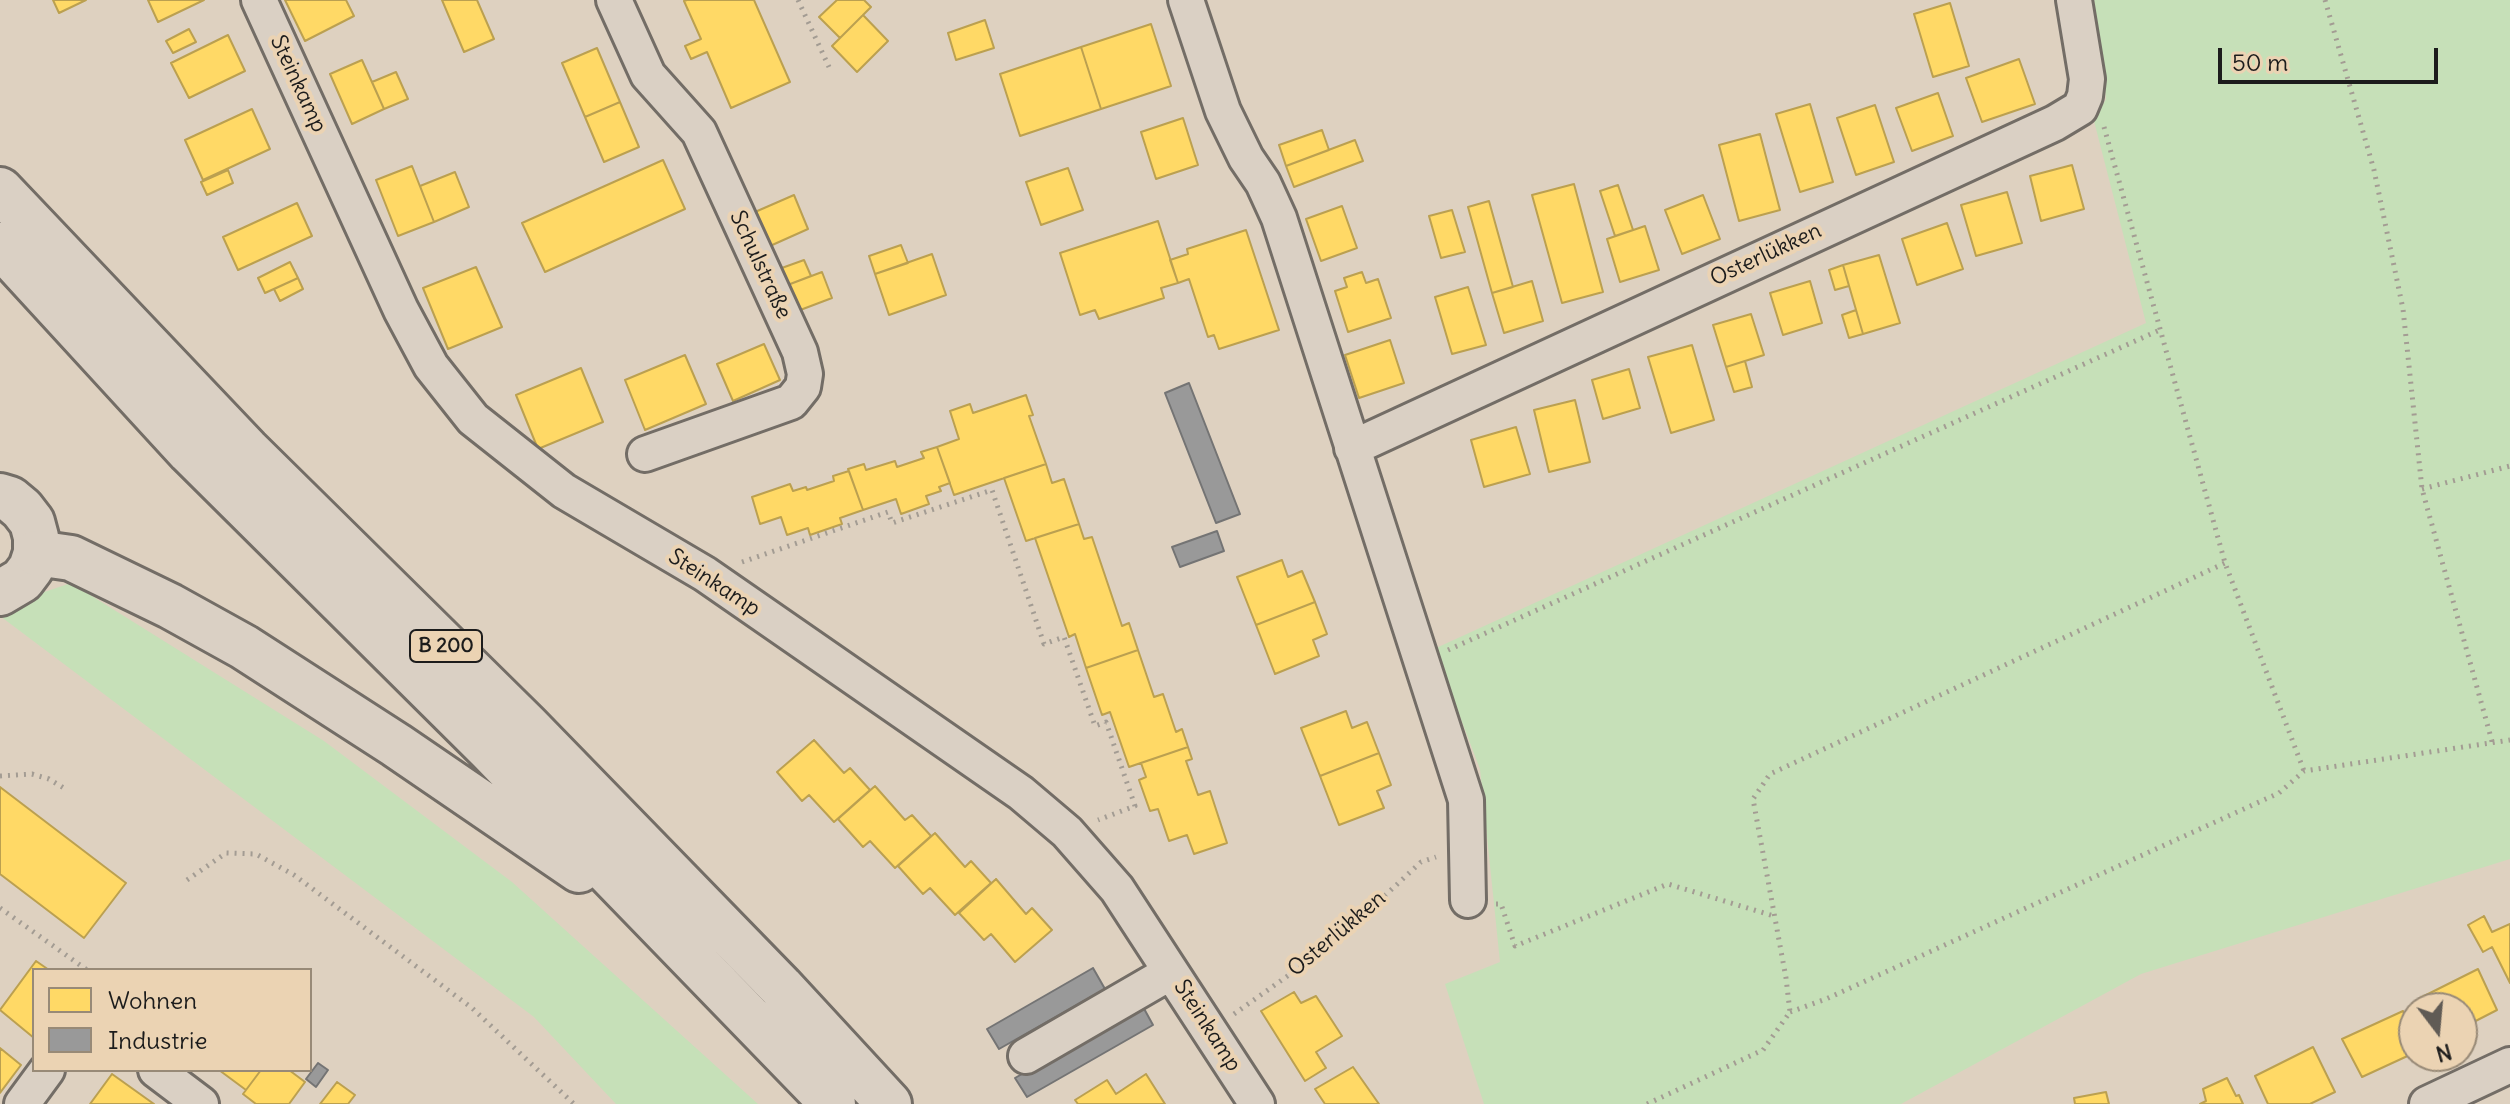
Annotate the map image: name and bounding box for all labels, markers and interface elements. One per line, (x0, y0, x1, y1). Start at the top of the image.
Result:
street label: Steinkamp (264, 31, 332, 137)
scale bar (2222, 32, 2442, 82)
text: 50 m (2232, 47, 2288, 77)
street label: Schulstraße (723, 207, 797, 323)
street label: Osterlükken (1706, 218, 1826, 292)
street label: Steinkamp (663, 544, 765, 622)
road number: B 200 (410, 630, 482, 662)
street label: Osterlükken (1283, 885, 1391, 983)
legend (32, 968, 312, 1072)
street label: Steinkamp (1168, 975, 1246, 1077)
text: Wohnen (108, 985, 197, 1015)
north arrow (2398, 992, 2478, 1072)
text: Industrie (108, 1025, 207, 1055)
text: N (2433, 1038, 2455, 1069)

